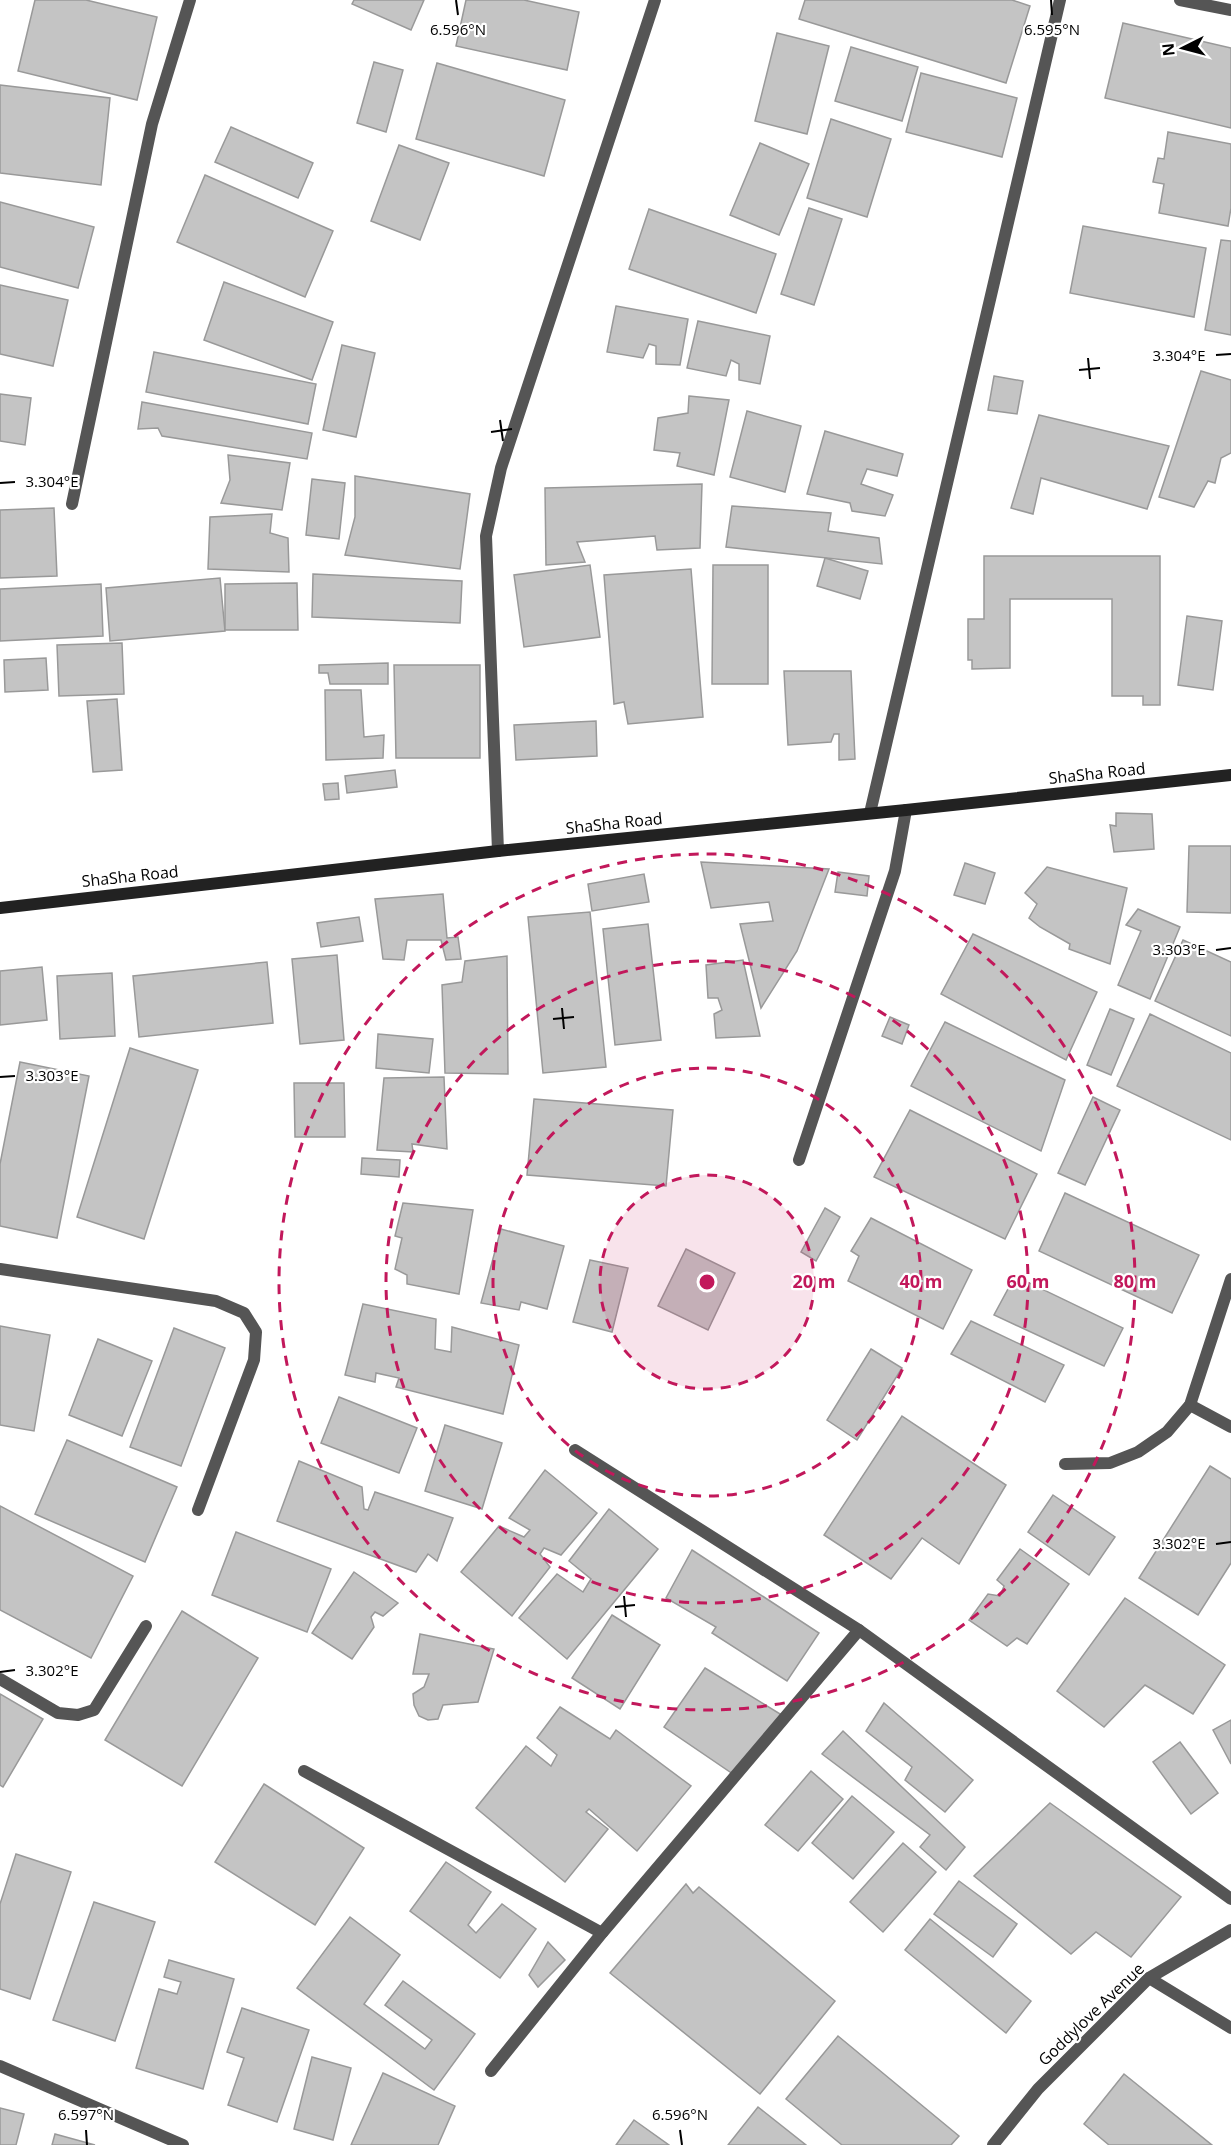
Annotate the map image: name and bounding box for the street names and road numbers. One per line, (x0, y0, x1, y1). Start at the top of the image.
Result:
street label: ShaSha Road (1047, 757, 1147, 789)
street label: ShaSha Road (564, 807, 664, 839)
street label: ShaSha Road (80, 860, 180, 892)
street label: Goddylove Avenue (1033, 1958, 1149, 2070)

